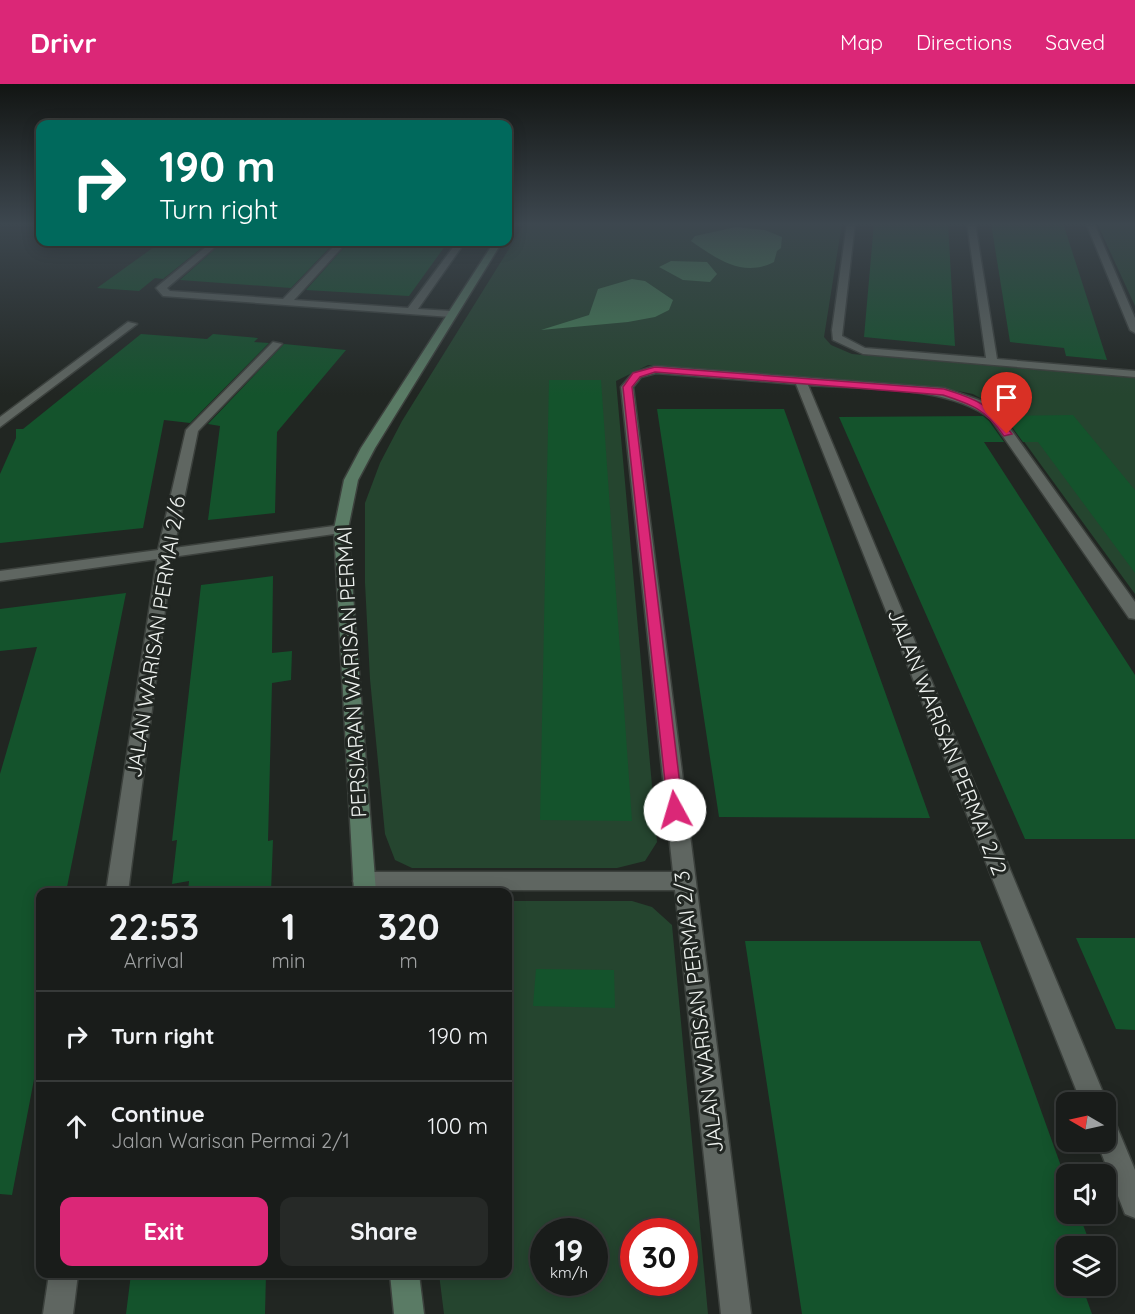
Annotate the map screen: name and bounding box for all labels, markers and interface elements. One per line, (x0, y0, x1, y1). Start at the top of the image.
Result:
text: Drivr (30, 25, 97, 60)
text: Map (840, 29, 883, 55)
text: Directions (916, 29, 1012, 55)
text: Saved (1045, 29, 1105, 55)
text: 190 m (159, 140, 275, 193)
icon: right (60, 144, 138, 222)
text: Turn right (159, 192, 278, 226)
pin (981, 372, 1032, 434)
icon: arrive (990, 381, 1023, 414)
street label: JALAN WARISAN PERMAI 2/6 (120, 494, 190, 779)
street label: PERSIARAN WARISAN PERMAI (330, 526, 372, 818)
street label: JALAN WARISAN PERMAI 2/2 (883, 605, 1013, 879)
position arrow (643, 778, 707, 842)
street label: JALAN WARISAN PERMAI 2/3 (668, 869, 728, 1155)
text: 22:53 (108, 904, 199, 949)
text: 1 (281, 904, 295, 949)
text: 320 (378, 904, 440, 949)
text: Arrival (124, 948, 184, 973)
text: min (271, 948, 306, 973)
text: m (400, 948, 418, 973)
icon: right (60, 1020, 93, 1053)
text: Turn right (111, 1022, 215, 1050)
text: 190 m (428, 1022, 488, 1050)
north arrow (1056, 1092, 1116, 1152)
map controls (1056, 1092, 1116, 1296)
text: Continue (111, 1100, 205, 1128)
icon: ahead (60, 1110, 93, 1143)
text: 100 m (428, 1112, 488, 1140)
text: Jalan Warisan Permai 2/1 (111, 1128, 350, 1153)
button: sound (1056, 1164, 1116, 1224)
button: Exit (60, 1197, 268, 1266)
button: Share (280, 1197, 488, 1266)
speed limit sign: 30 (620, 1218, 698, 1296)
text: 19 (555, 1231, 583, 1269)
button: layers (1056, 1236, 1116, 1296)
text: km/h (550, 1263, 588, 1282)

